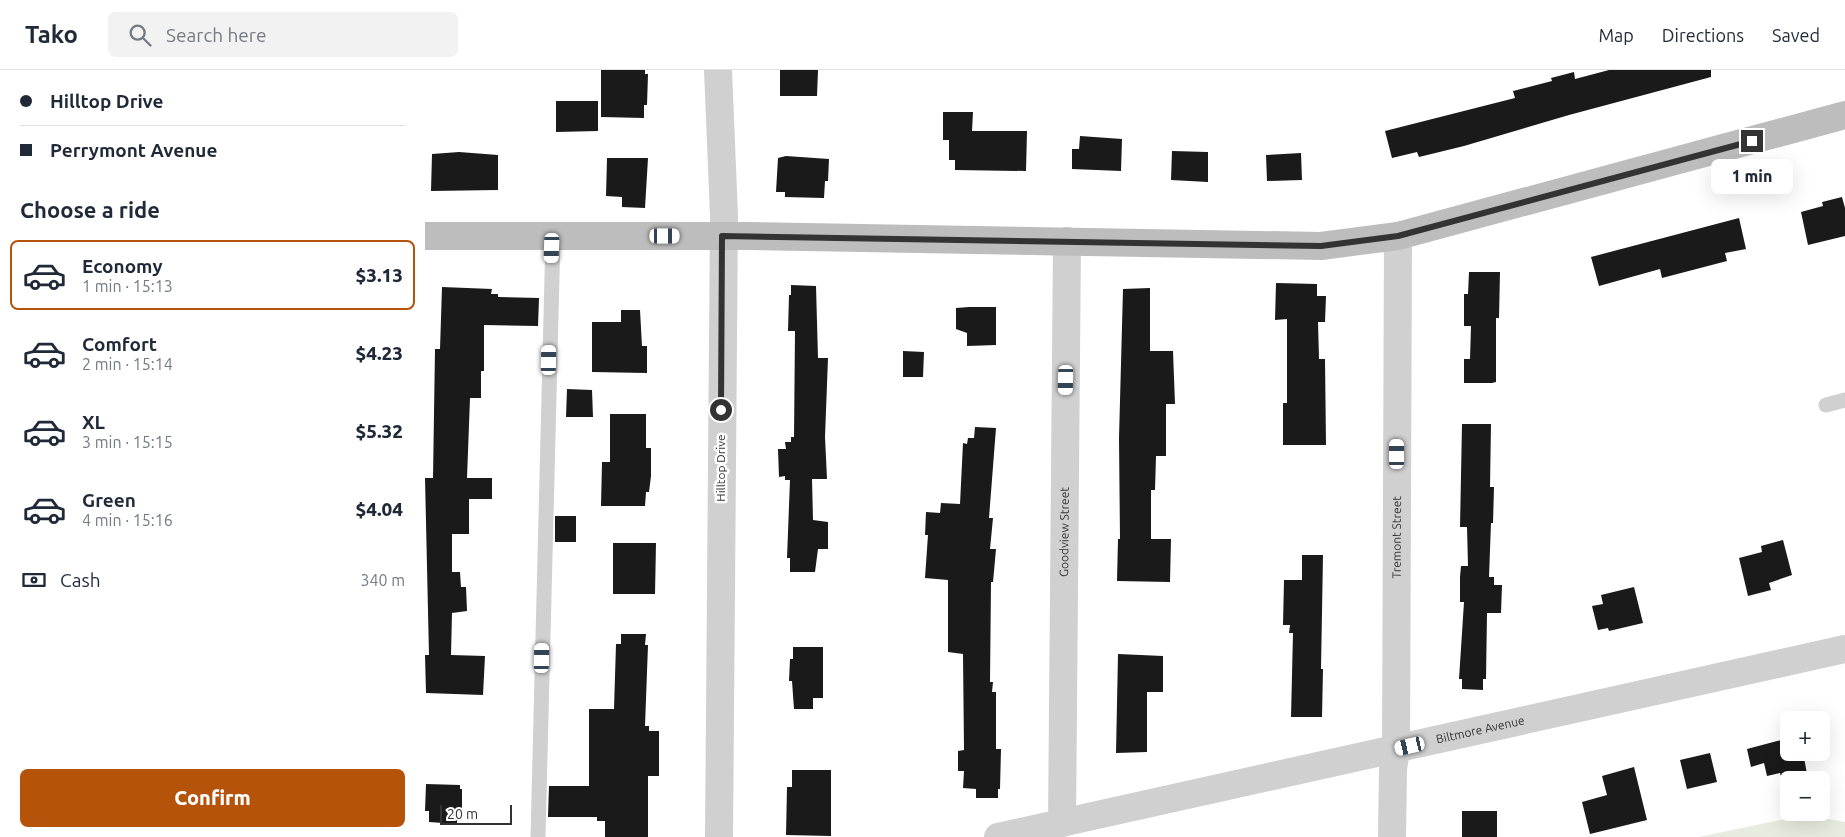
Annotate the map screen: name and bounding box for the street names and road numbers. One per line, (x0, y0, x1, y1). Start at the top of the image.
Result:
street label: Hilltop Drive (714, 434, 727, 502)
street label: Goodview Street (1057, 487, 1071, 577)
street label: Tremont Street (1390, 496, 1403, 579)
street label: Biltmore Avenue (1435, 713, 1526, 746)

